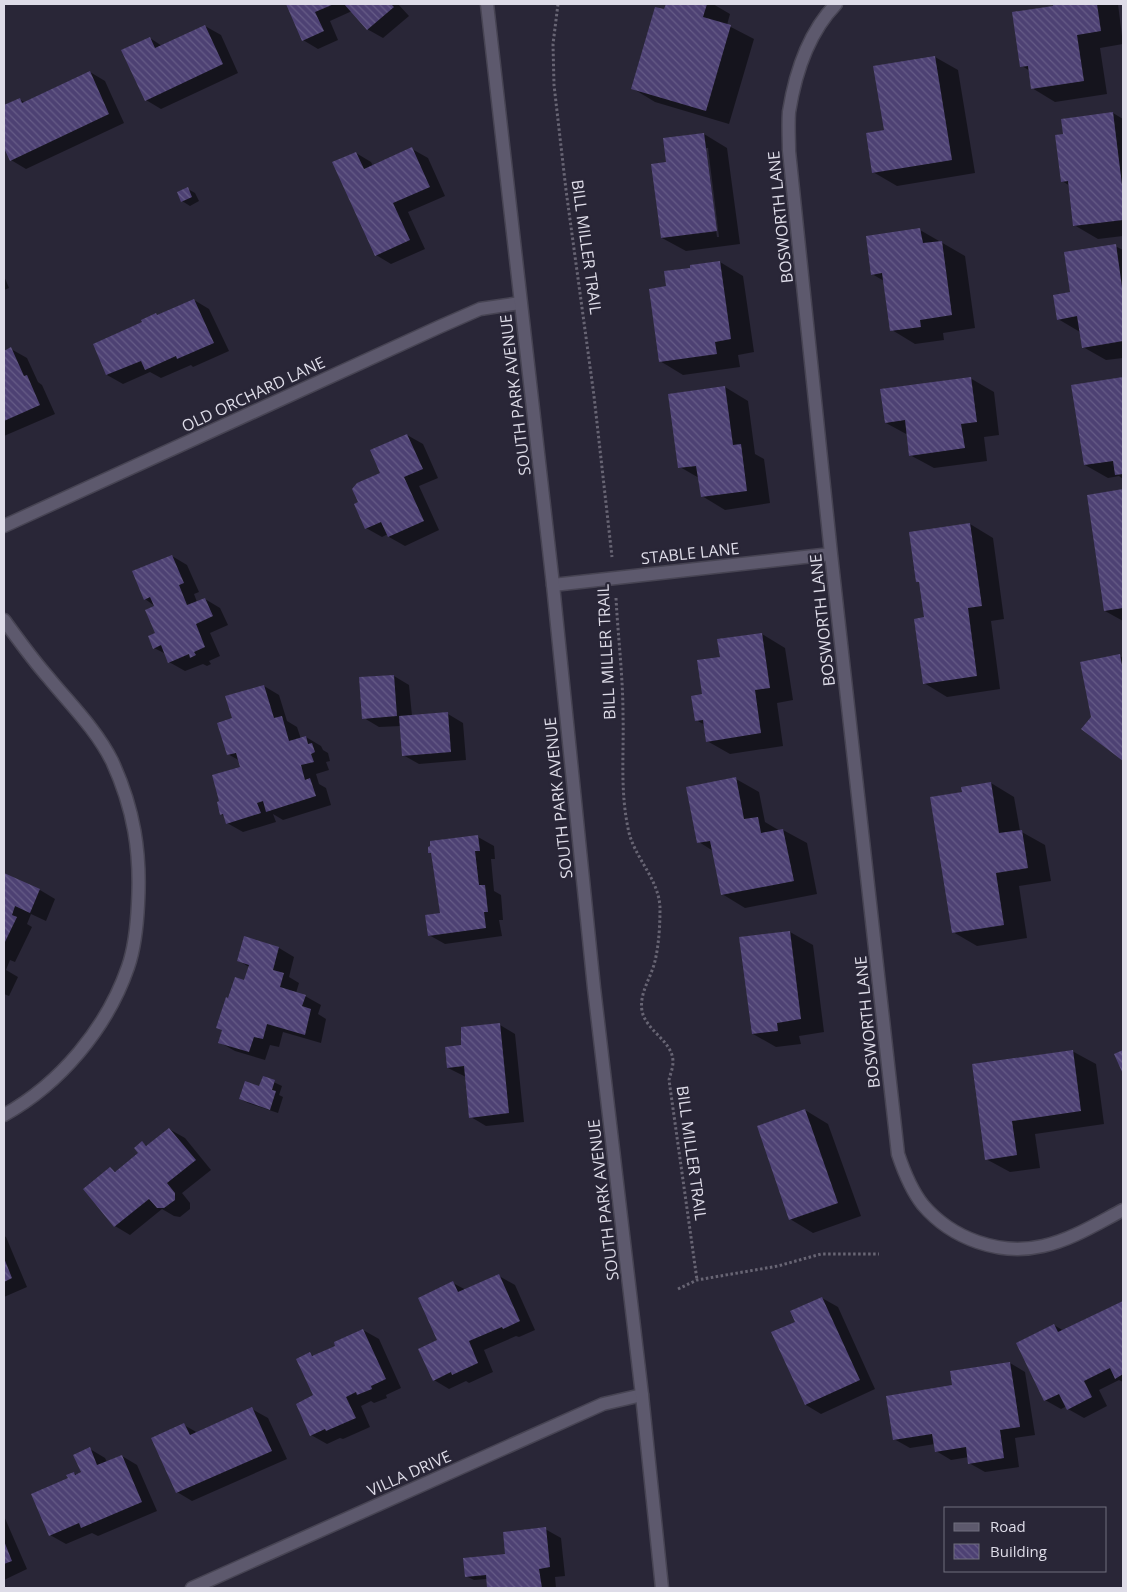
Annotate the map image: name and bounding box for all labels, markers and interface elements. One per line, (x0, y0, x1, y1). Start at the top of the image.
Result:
street label: BOSWORTH LANE (762, 150, 798, 284)
street label: BILL MILLER TRAIL (567, 178, 607, 316)
street label: SOUTH PARK AVENUE (494, 313, 536, 477)
street label: OLD ORCHARD LANE (178, 351, 328, 437)
street label: STABLE LANE (640, 537, 740, 569)
street label: BOSWORTH LANE (804, 553, 840, 687)
street label: BILL MILLER TRAIL (591, 584, 621, 720)
street label: SOUTH PARK AVENUE (539, 716, 577, 880)
street label: BOSWORTH LANE (849, 955, 885, 1089)
street label: BILL MILLER TRAIL (672, 1084, 712, 1222)
street label: SOUTH PARK AVENUE (582, 1118, 624, 1282)
street label: VILLA DRIVE (364, 1445, 454, 1501)
legend (944, 1507, 1107, 1572)
text: Road (990, 1516, 1026, 1536)
text: Building (990, 1541, 1047, 1561)

